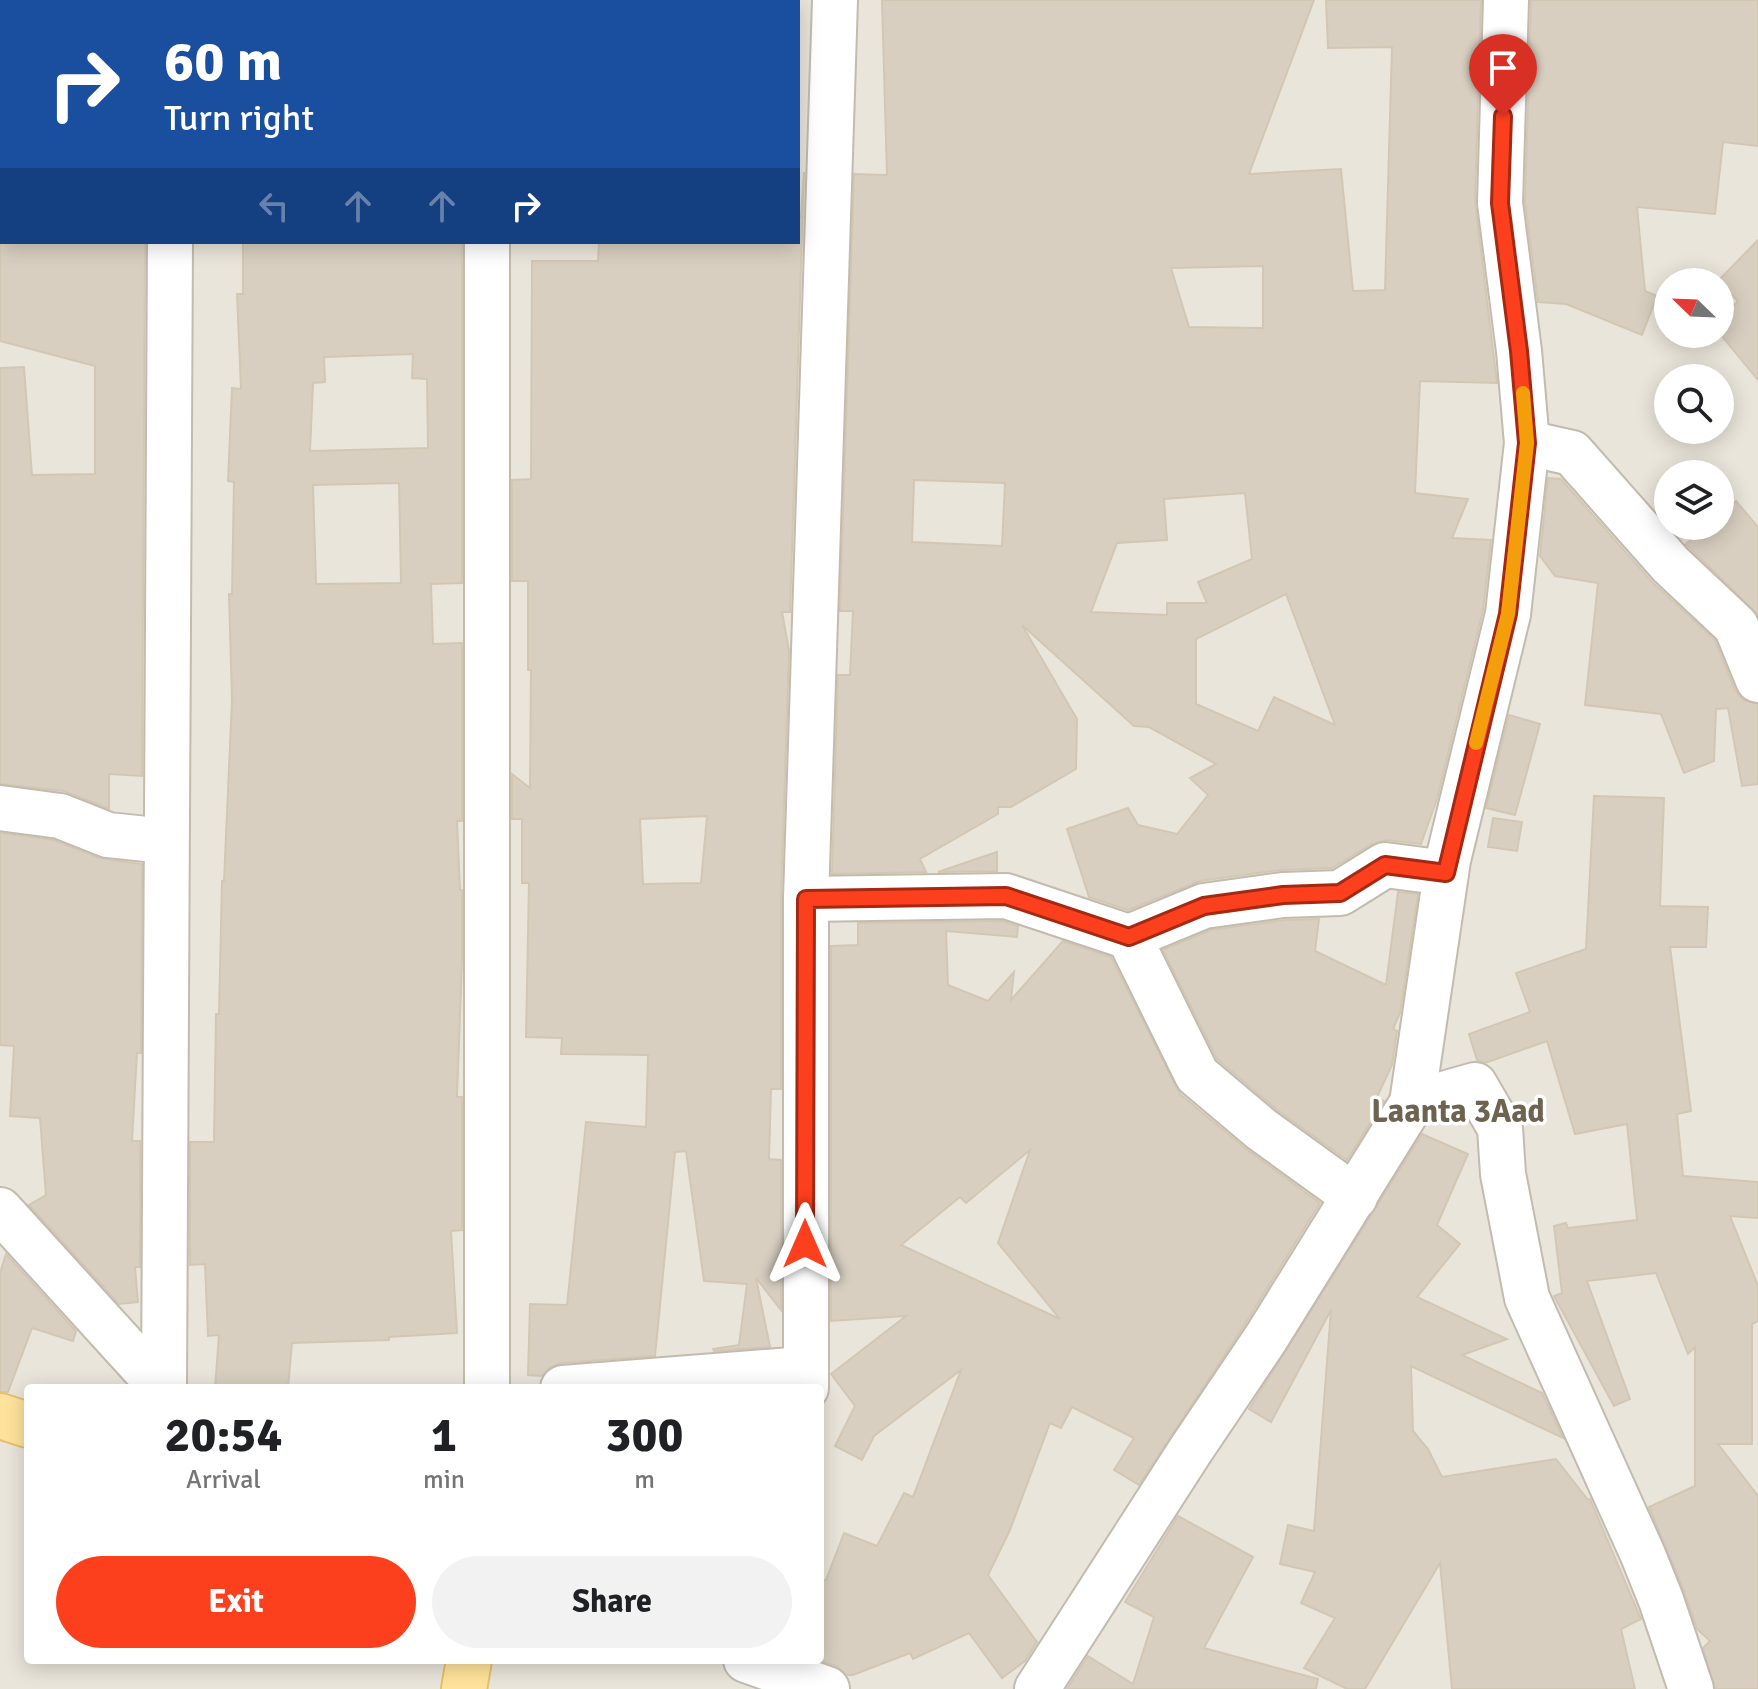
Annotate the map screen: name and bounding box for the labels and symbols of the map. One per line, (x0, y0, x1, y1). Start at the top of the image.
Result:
pin (1469, 34, 1537, 116)
north arrow (1654, 268, 1734, 348)
district label: Laanta 3Aad (1371, 1092, 1545, 1131)
position arrow (763, 1202, 847, 1286)

